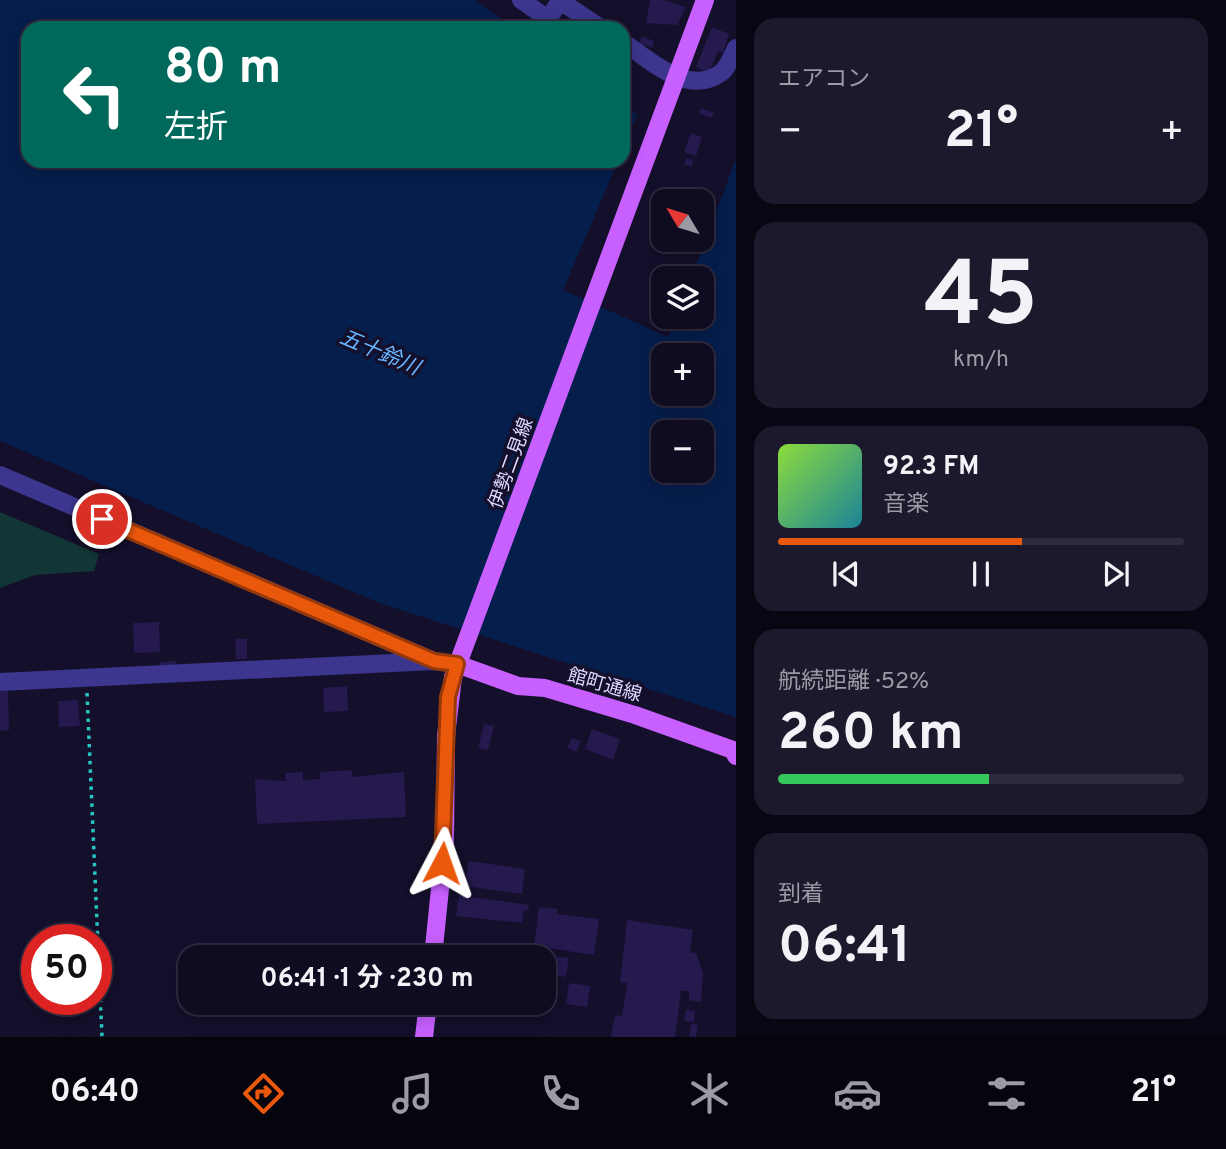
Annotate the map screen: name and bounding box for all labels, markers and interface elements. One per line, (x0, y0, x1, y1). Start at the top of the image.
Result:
text: 80 m (164, 39, 281, 101)
icon: left (49, 49, 140, 140)
text: エアコン (778, 66, 870, 95)
text: 21° (944, 100, 1018, 166)
text: 左折 (164, 109, 228, 149)
text: − (778, 109, 803, 158)
text: + (1159, 109, 1184, 158)
north arrow (651, 189, 714, 252)
map controls (651, 189, 714, 483)
text: 45 (924, 243, 1038, 358)
button: layers (651, 266, 714, 329)
water label: 五十鈴川 (335, 325, 425, 383)
button: + (651, 343, 714, 406)
text: km/h (953, 346, 1009, 375)
street label: 伊勢二見線 (484, 415, 539, 512)
button: − (651, 420, 714, 483)
text: 92.3 FM (883, 451, 979, 484)
pin (72, 489, 132, 549)
text: 音楽 (883, 491, 929, 520)
icon: arrive (83, 500, 121, 538)
icon: previous (827, 555, 865, 593)
icon: pause (962, 555, 1000, 593)
icon: next (1097, 555, 1135, 593)
street label: 館町通線 (565, 664, 644, 708)
text: 航続距離 · 52% (778, 668, 929, 697)
text: 260 km (778, 702, 964, 768)
position arrow (405, 826, 479, 900)
text: 到着 (778, 881, 824, 910)
text: 06:41 (778, 915, 911, 981)
speed limit sign: 50 (21, 924, 112, 1015)
text: 06:41 · 1 分 · 230 m (261, 963, 473, 996)
icon: directions (239, 1069, 288, 1118)
icon: music (388, 1069, 437, 1118)
icon: phone (536, 1069, 585, 1118)
icon: climate (685, 1069, 734, 1118)
icon: car (833, 1069, 882, 1118)
icon: filters (982, 1069, 1031, 1118)
text: 06:40 (50, 1073, 140, 1113)
text: 21° (1130, 1073, 1176, 1113)

